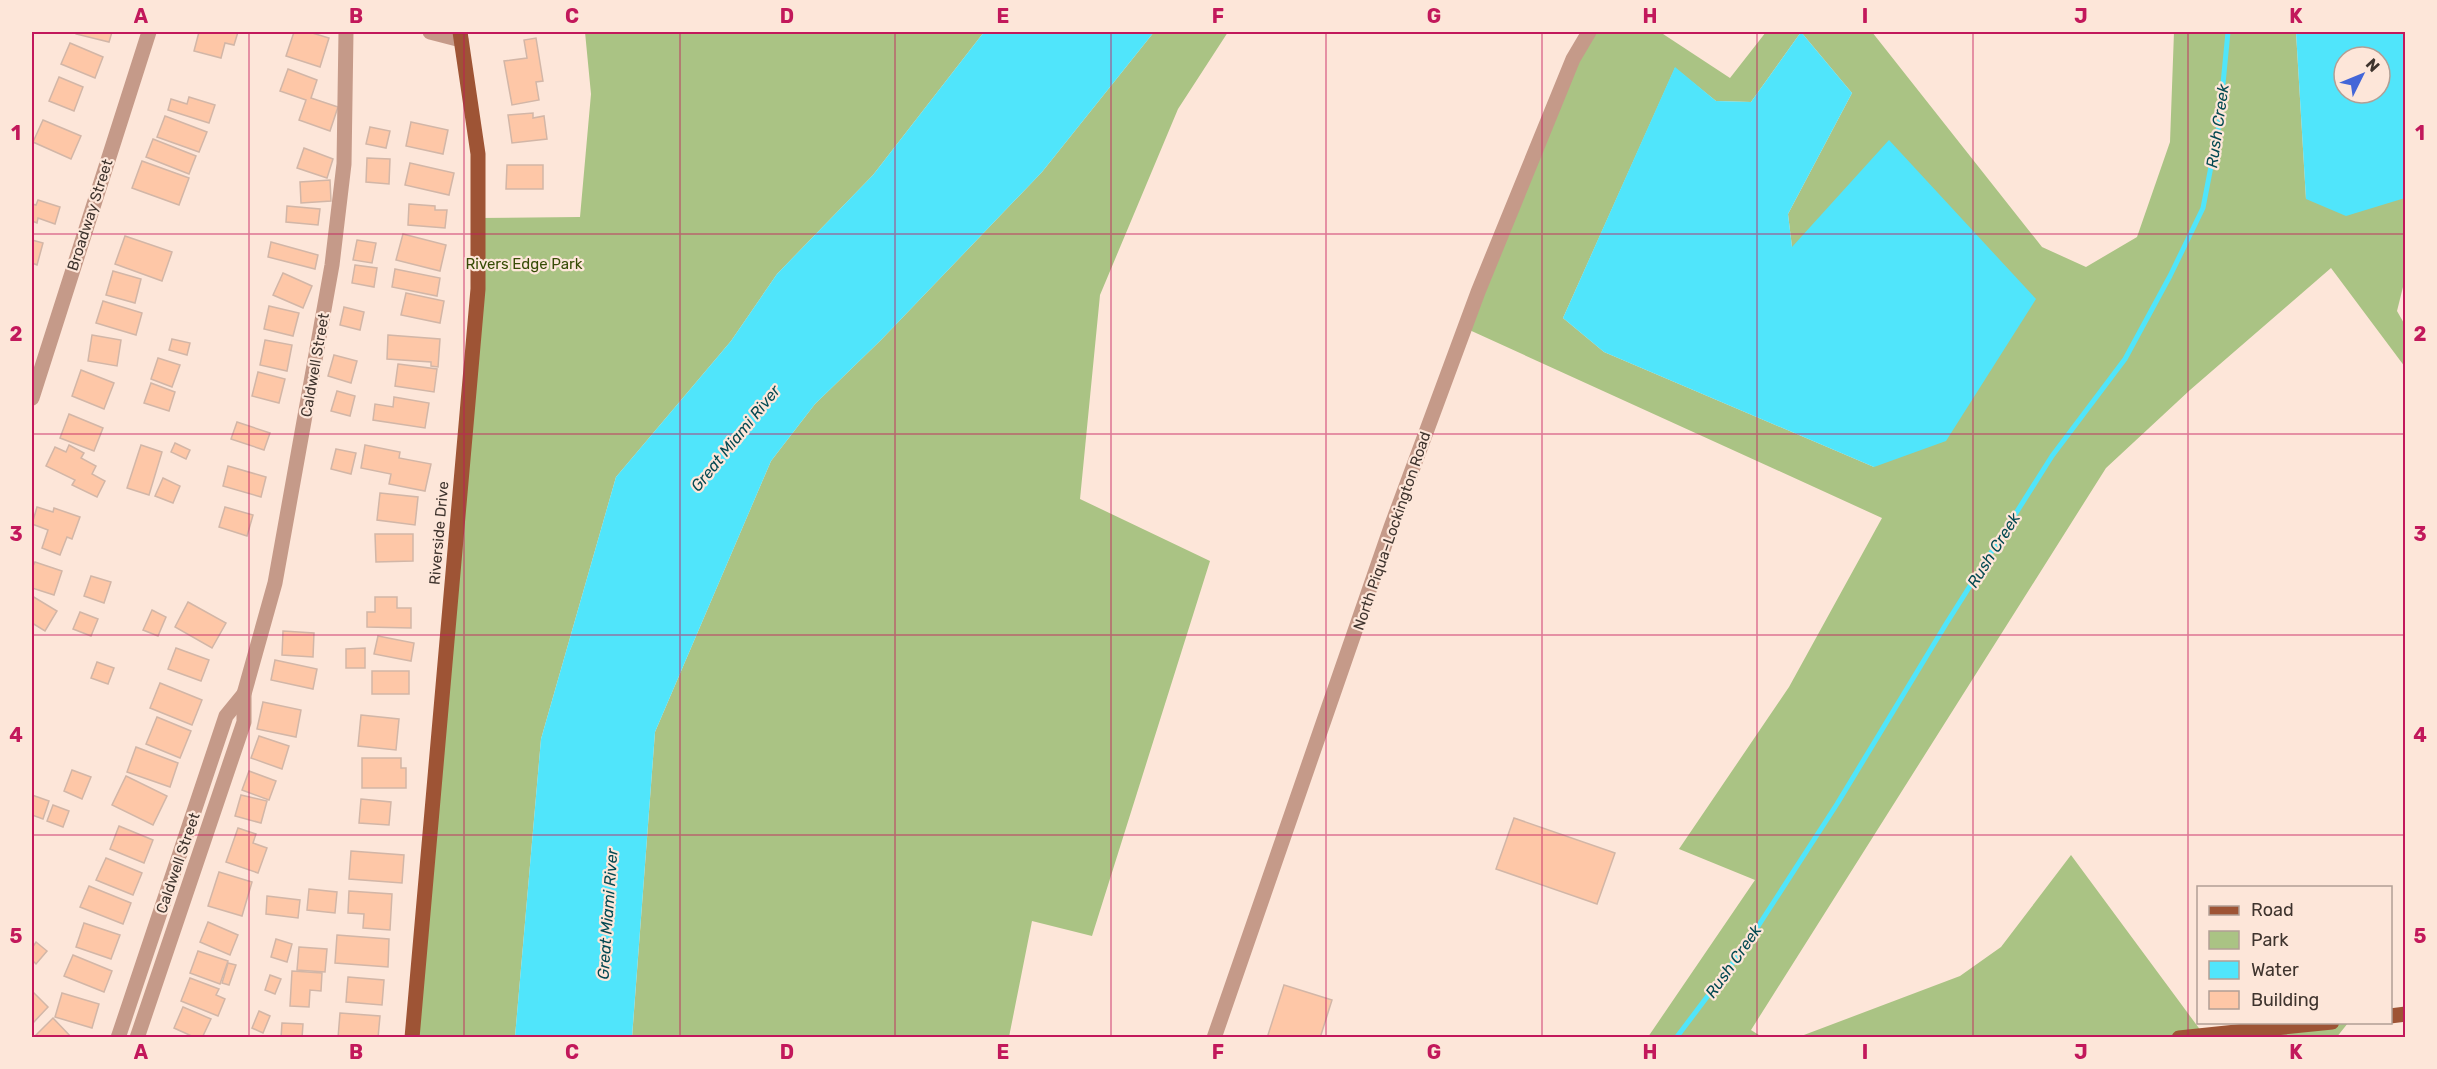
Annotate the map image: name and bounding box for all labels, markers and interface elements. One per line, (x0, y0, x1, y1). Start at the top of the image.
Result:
text: A (134, 4, 149, 28)
text: B (349, 4, 363, 28)
text: C (565, 4, 579, 28)
text: D (780, 4, 794, 28)
text: E (997, 4, 1009, 28)
text: F (1212, 4, 1224, 28)
text: G (1427, 4, 1441, 28)
text: H (1643, 4, 1657, 28)
text: I (1862, 4, 1868, 28)
text: J (2074, 4, 2088, 28)
text: K (2289, 4, 2303, 28)
north arrow (2332, 45, 2392, 105)
text: N (2362, 54, 2383, 76)
water label: Rush Creek (2202, 82, 2233, 169)
text: 1 (11, 121, 21, 145)
text: 1 (2415, 121, 2425, 145)
street label: Broadway Street (63, 157, 117, 273)
park label: Rivers Edge Park (465, 255, 583, 273)
street label: Caldwell Street (297, 311, 333, 418)
text: 2 (10, 322, 23, 346)
text: 2 (2414, 322, 2427, 346)
water label: Great Miami River (687, 381, 785, 495)
street label: North Piqua–Lockington Road (1349, 429, 1435, 633)
street label: Riverside Drive (426, 480, 452, 586)
water label: Rush Creek (1963, 509, 2024, 591)
text: 3 (9, 522, 23, 546)
text: 3 (2413, 522, 2427, 546)
text: 4 (9, 723, 23, 747)
text: 4 (2413, 723, 2427, 747)
street label: Caldwell Street (152, 810, 204, 916)
water label: Great Miami River (593, 847, 622, 980)
legend (2197, 886, 2392, 1024)
text: Road (2251, 899, 2294, 921)
water label: Rush Creek (1701, 921, 1766, 1001)
text: 5 (10, 924, 23, 948)
text: 5 (2414, 924, 2427, 948)
text: Park (2251, 929, 2289, 951)
text: Water (2251, 959, 2299, 981)
text: Building (2251, 989, 2319, 1011)
text: A (134, 1040, 149, 1064)
text: B (349, 1040, 363, 1064)
text: C (565, 1040, 579, 1064)
text: D (780, 1040, 794, 1064)
text: E (997, 1040, 1009, 1064)
text: F (1212, 1040, 1224, 1064)
text: G (1427, 1040, 1441, 1064)
text: H (1643, 1040, 1657, 1064)
text: I (1862, 1040, 1868, 1064)
text: J (2074, 1040, 2088, 1064)
text: K (2289, 1040, 2303, 1064)

